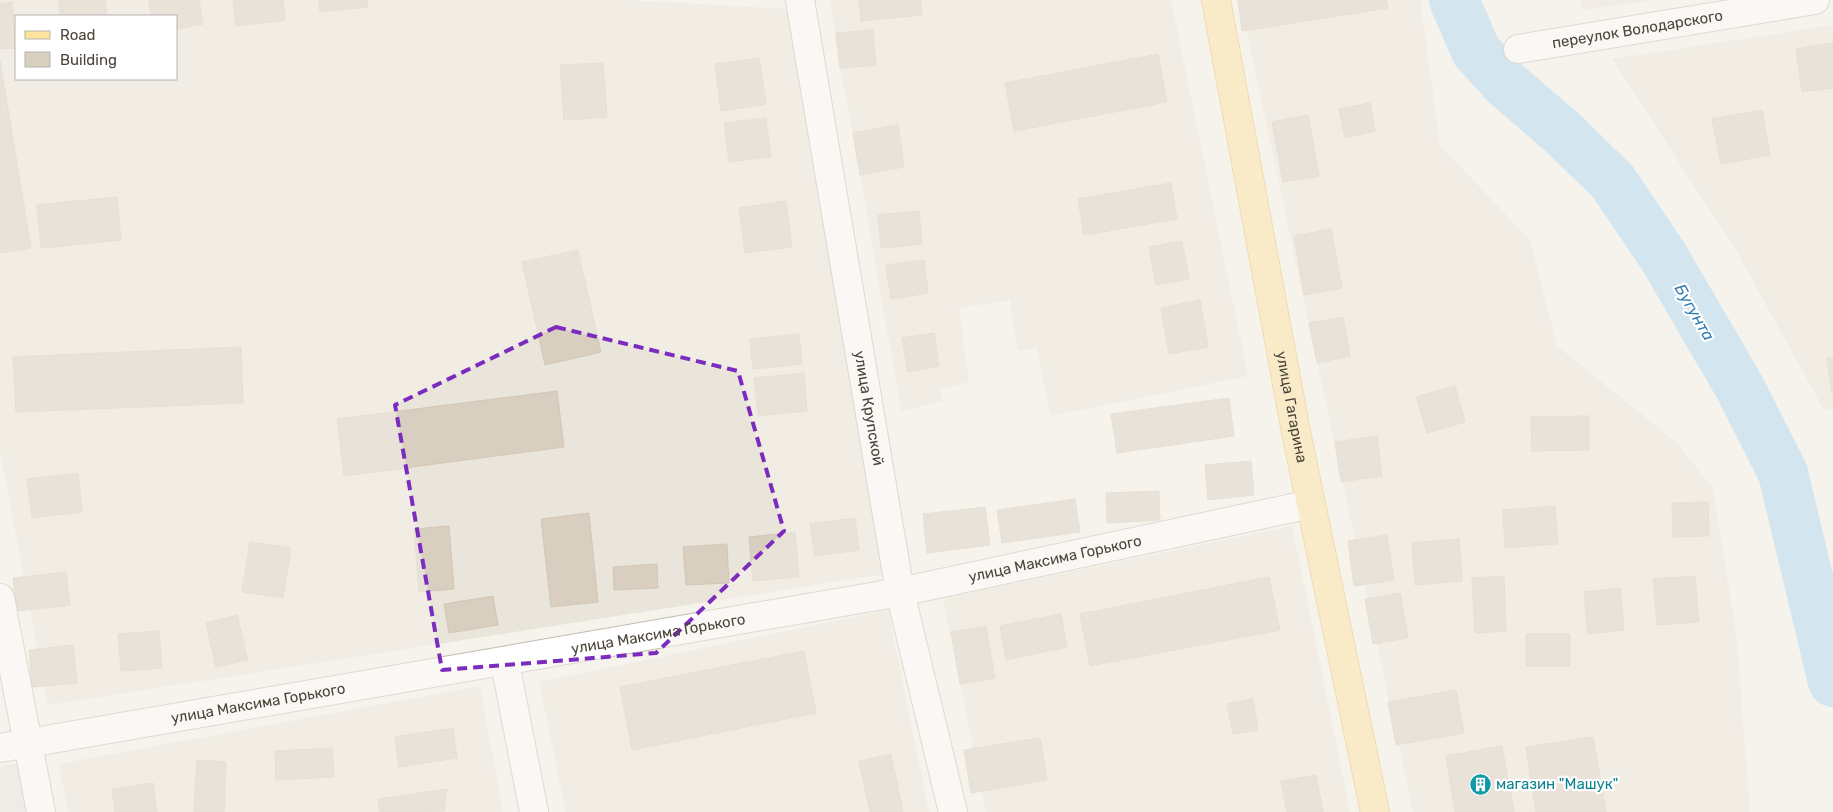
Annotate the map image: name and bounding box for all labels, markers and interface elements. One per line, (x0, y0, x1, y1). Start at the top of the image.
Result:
street label: переулок Володарского (1551, 6, 1724, 52)
legend (15, 15, 178, 80)
text: Road (60, 26, 96, 44)
text: Building (60, 51, 117, 69)
water label: Бугунта (1671, 281, 1718, 344)
street label: улица Крупской (850, 350, 887, 467)
street label: улица Гагарина (1272, 350, 1311, 464)
street label: улица Максима Горького (967, 532, 1143, 586)
street label: улица Максима Горького (570, 610, 747, 658)
street label: улица Максима Горького (170, 679, 347, 727)
building icon: магазин "Машук" (1468, 772, 1492, 796)
place label: магазин "Машук" (1496, 775, 1618, 793)

